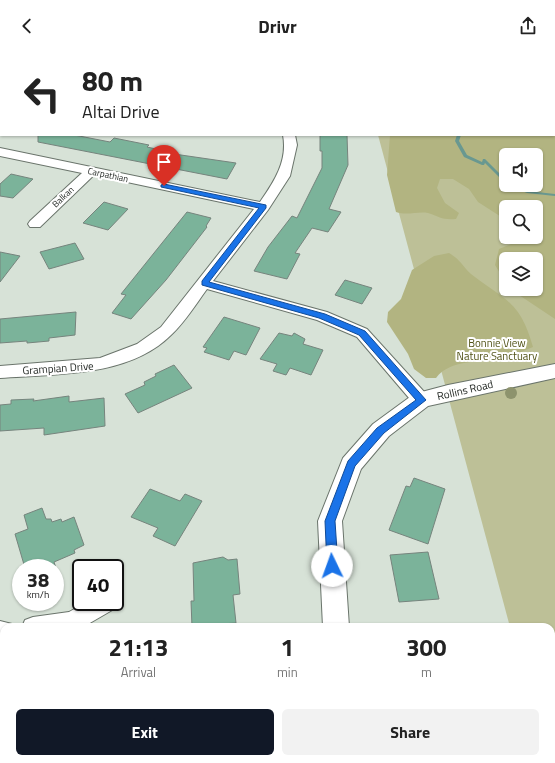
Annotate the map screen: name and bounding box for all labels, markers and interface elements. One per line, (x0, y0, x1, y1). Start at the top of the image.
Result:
text: Drivr (258, 13, 297, 40)
icon: back (16, 15, 38, 37)
icon: share (517, 15, 539, 37)
text: 80 m (82, 59, 143, 102)
icon: left (16, 68, 68, 120)
text: Altai Drive (82, 98, 160, 125)
pin (147, 145, 181, 186)
map controls (499, 148, 543, 296)
button: sound (499, 148, 543, 192)
icon: arrive (153, 151, 175, 173)
street label: Carpathian (87, 164, 130, 185)
street label: Balkan (49, 183, 77, 210)
button: search (499, 200, 543, 244)
button: layers (499, 252, 543, 296)
park label: Bonnie View Nature Sanctuary (457, 335, 538, 364)
street label: Grampian Drive (22, 357, 95, 378)
street label: Rollins Road (435, 376, 495, 404)
position arrow (311, 545, 353, 587)
speed limit sign: 40 (72, 559, 124, 611)
text: 38 (27, 564, 49, 595)
text: km/h (27, 587, 49, 602)
text: 21:13 (109, 629, 168, 665)
text: 1 (281, 629, 294, 665)
text: 300 (406, 629, 446, 665)
text: Arrival (121, 662, 156, 682)
text: min (277, 662, 298, 682)
text: m (421, 662, 432, 682)
button: Exit (16, 709, 274, 755)
button: Share (282, 709, 539, 755)

